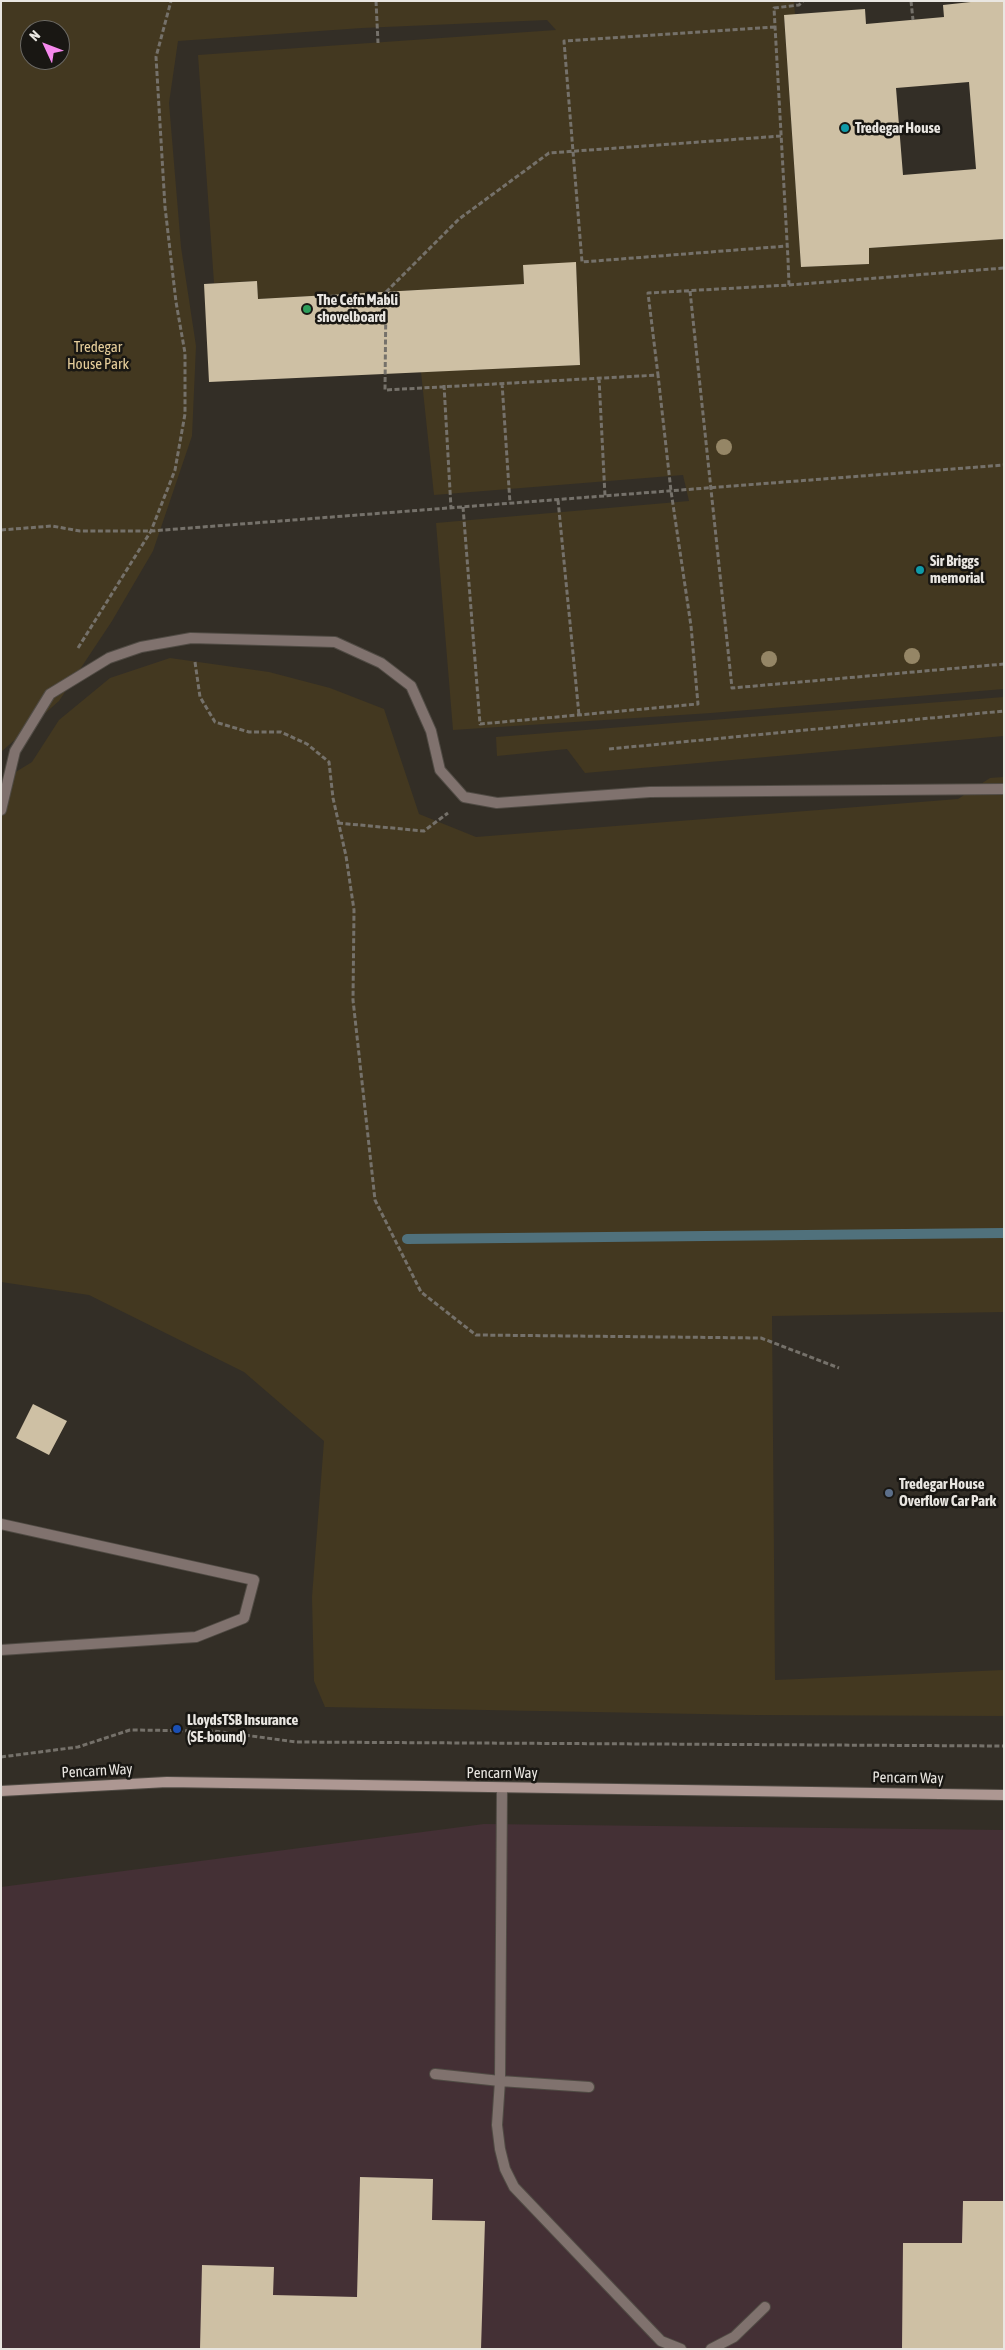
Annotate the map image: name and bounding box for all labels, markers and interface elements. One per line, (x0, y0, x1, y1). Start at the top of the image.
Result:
north arrow (20, 20, 70, 70)
text: N (26, 27, 43, 44)
place label: Tredegar House (855, 119, 940, 137)
marker: Tredegar House (839, 122, 851, 134)
place label: The Cefn Mabli shovelboard (317, 291, 398, 326)
marker: The Cefn Mabli shovelboard (301, 303, 313, 315)
park label: Tredegar House Park (67, 338, 129, 373)
place label: Sir Briggs memorial (930, 552, 984, 587)
marker: Sir Briggs memorial (914, 564, 926, 576)
place label: Tredegar House Overflow Car Park (899, 1475, 996, 1510)
marker: Tredegar House Overflow Car Park (883, 1487, 895, 1499)
place label: LloydsTSB Insurance (SE-bound) (187, 1711, 298, 1746)
marker: LloydsTSB Insurance (SE-bound) (171, 1723, 183, 1735)
street label: Pencarn Way (61, 1760, 133, 1782)
street label: Pencarn Way (466, 1764, 538, 1782)
street label: Pencarn Way (872, 1768, 944, 1788)

